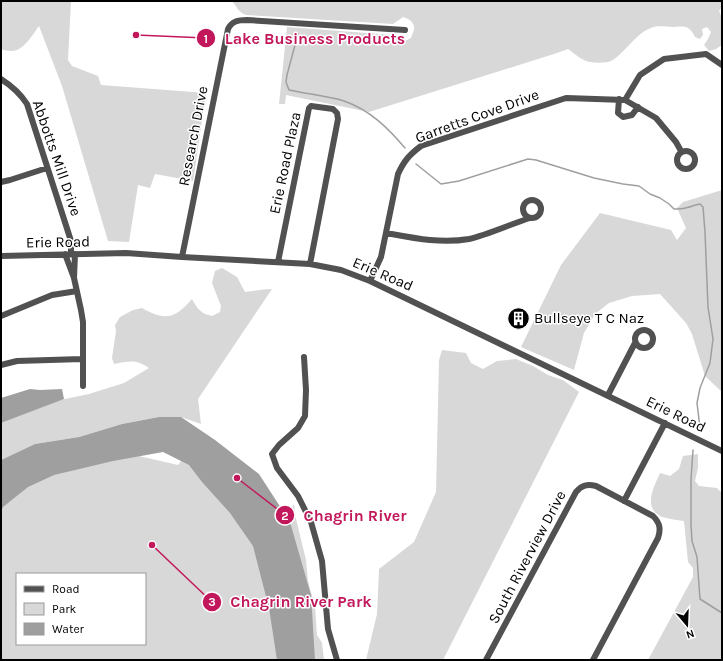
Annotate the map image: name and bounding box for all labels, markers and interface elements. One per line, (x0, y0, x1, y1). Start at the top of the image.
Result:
callout: Lake Business Products (196, 24, 413, 52)
text: Lake Business Products (225, 29, 405, 48)
text: 1 (204, 32, 208, 46)
street label: Research Drive (174, 84, 212, 188)
street label: Garretts Cove Drive (413, 85, 541, 147)
street label: Abbotts Mill Drive (29, 98, 85, 218)
street label: Erie Road Plaza (265, 110, 305, 216)
street label: Erie Road (26, 232, 90, 252)
street label: Erie Road (350, 253, 416, 295)
building icon: Bullseye T C Naz (505, 305, 531, 331)
place label: Bullseye T C Naz (534, 309, 644, 327)
street label: Erie Road (643, 392, 709, 436)
street label: South Riverview Drive (484, 487, 570, 627)
callout: Chagrin River (275, 501, 414, 529)
text: Chagrin River (304, 506, 407, 525)
text: 2 (281, 509, 289, 523)
legend (16, 573, 146, 645)
text: Road (52, 582, 80, 596)
callout: Chagrin River Park (202, 588, 380, 616)
text: Chagrin River Park (230, 592, 372, 611)
text: 3 (208, 595, 216, 609)
text: Park (52, 602, 77, 616)
north arrow (667, 605, 707, 645)
text: Water (52, 622, 85, 636)
text: N (684, 627, 696, 641)

